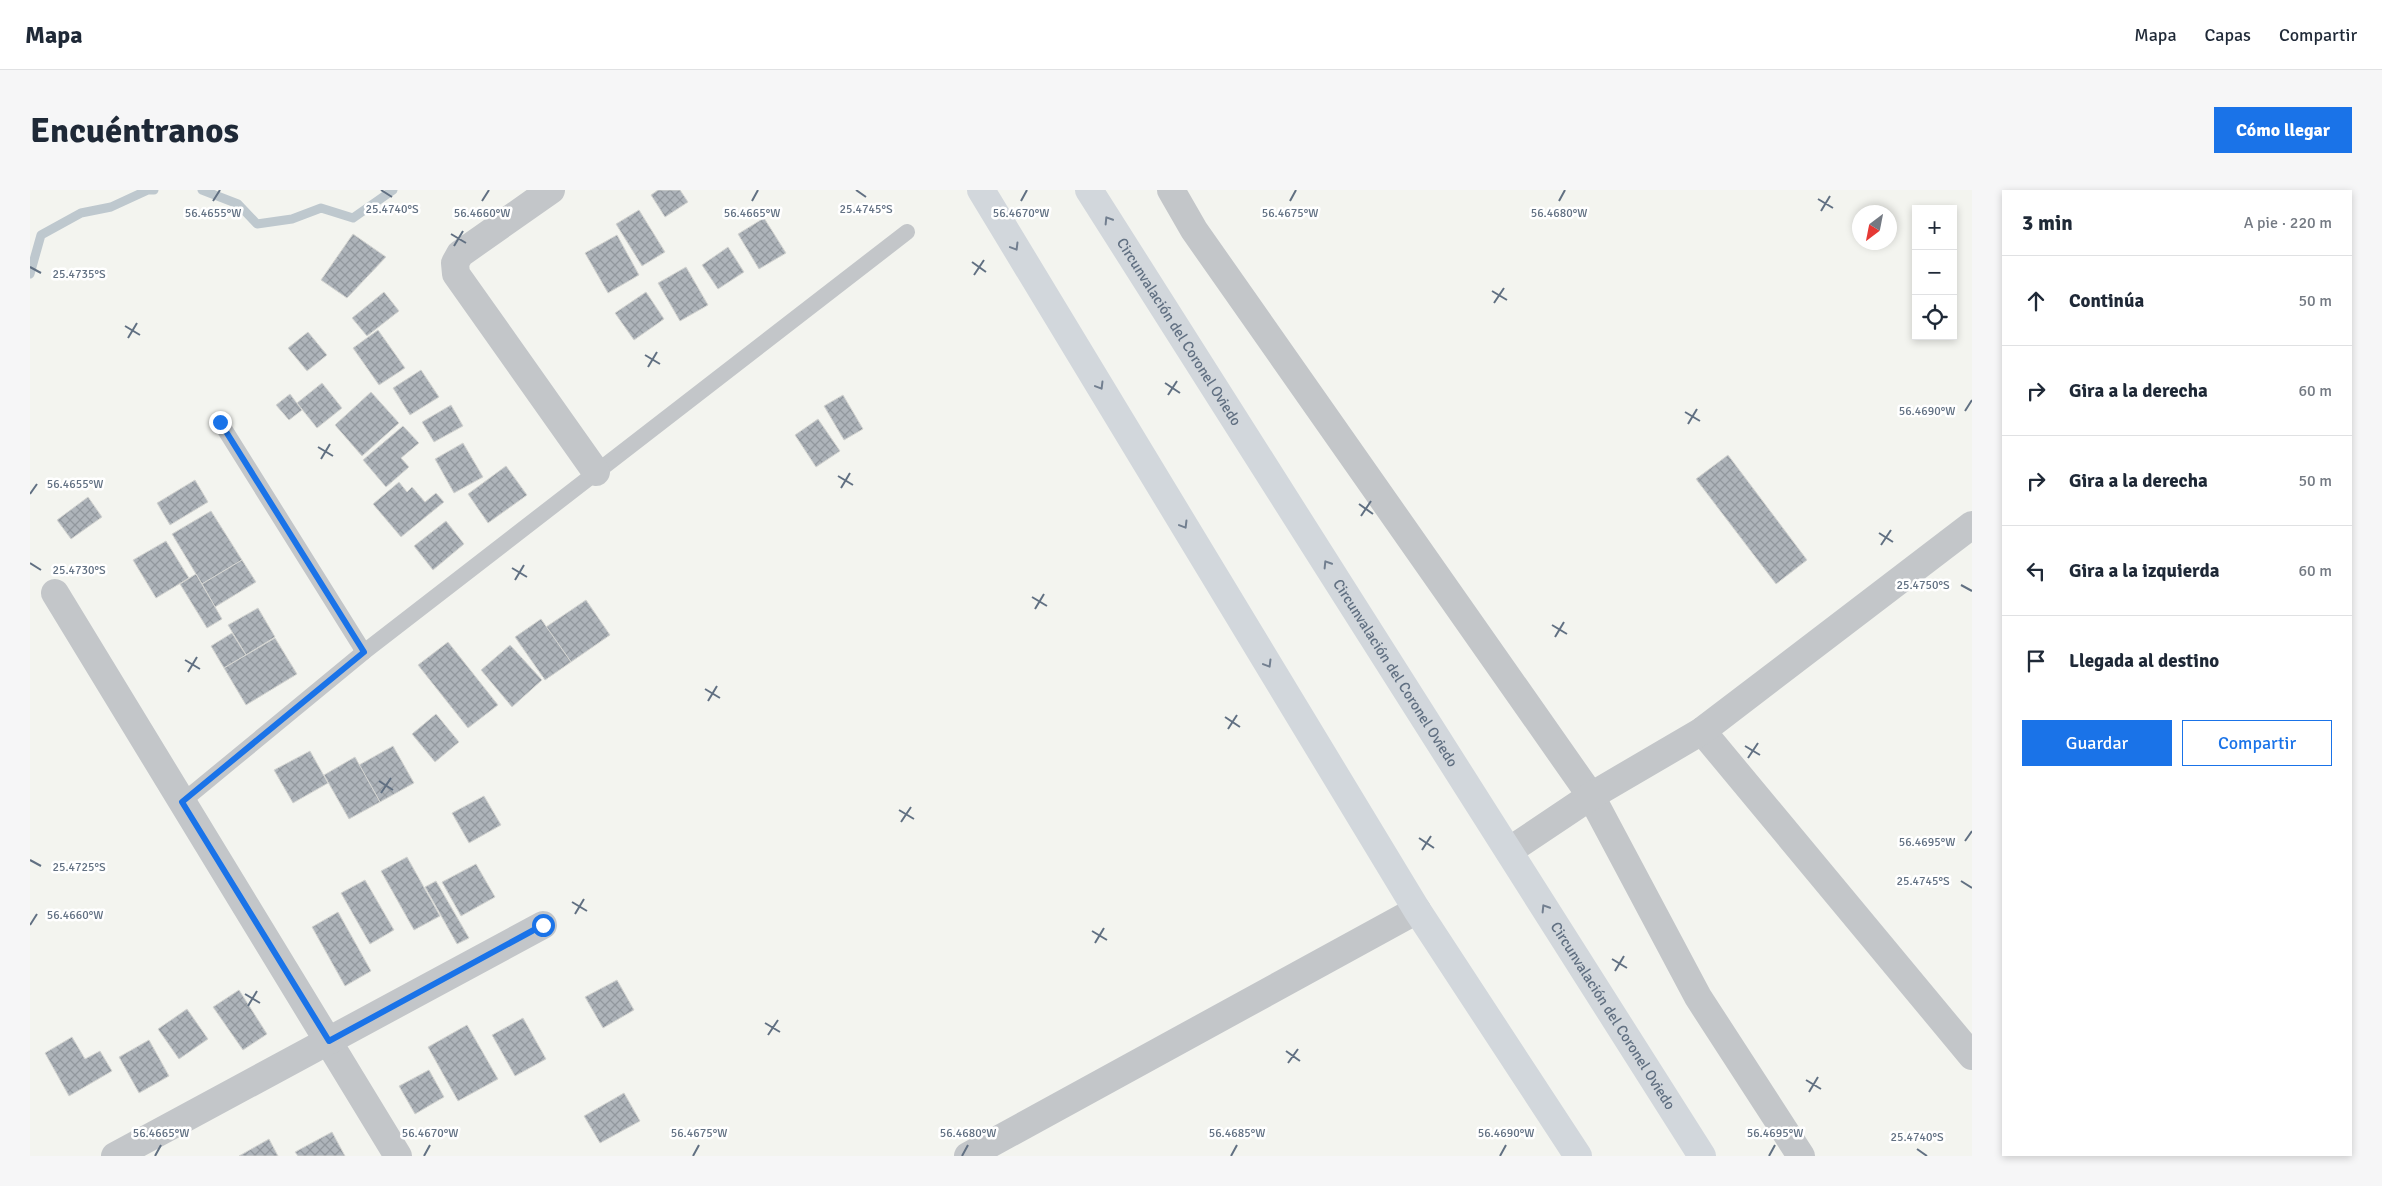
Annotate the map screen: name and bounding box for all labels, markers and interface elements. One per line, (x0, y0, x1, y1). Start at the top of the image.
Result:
text: Mapa (25, 20, 83, 50)
text: Mapa (2134, 24, 2177, 46)
text: Capas (2205, 24, 2251, 46)
text: Compartir (2279, 24, 2357, 46)
button: Cómo llegar (2214, 107, 2352, 153)
text: Encuéntranos (30, 109, 239, 152)
text: 25.4740°S (365, 202, 419, 217)
text: 25.4745°S (839, 202, 893, 217)
north arrow (1852, 205, 1897, 250)
map controls (1912, 205, 1957, 340)
button: + (1912, 205, 1957, 250)
text: 56.4655°W (185, 206, 241, 221)
text: 56.4660°W (454, 206, 510, 221)
text: 56.4665°W (724, 206, 780, 221)
text: 56.4670°W (993, 206, 1049, 221)
text: 56.4675°W (1262, 206, 1318, 221)
text: 56.4680°W (1531, 206, 1587, 221)
text: 3 min (2022, 210, 2073, 236)
text: A pie · 220 m (2244, 213, 2332, 233)
one-way arrow (1105, 217, 1114, 226)
street label: Circunvalación del Coronel Oviedo (1113, 235, 1245, 429)
one-way arrow (1009, 241, 1019, 250)
button: − (1912, 250, 1957, 295)
text: 25.4735°S (52, 267, 106, 282)
icon: ahead (2022, 287, 2050, 315)
text: Continúa (2069, 289, 2144, 313)
text: 50 m (2298, 291, 2332, 311)
button: locate (1912, 295, 1957, 340)
icon: right (2022, 377, 2050, 405)
text: Gira a la derecha (2069, 379, 2208, 403)
one-way arrow (1093, 380, 1103, 389)
text: 60 m (2298, 381, 2332, 401)
text: 56.4690°W (1899, 404, 1955, 419)
route end (209, 411, 232, 434)
icon: right (2022, 467, 2050, 495)
text: Gira a la derecha (2069, 469, 2208, 493)
text: 50 m (2298, 471, 2332, 491)
text: 56.4655°W (47, 477, 103, 492)
one-way arrow (1177, 519, 1187, 528)
icon: left (2022, 557, 2050, 585)
text: Gira a la izquierda (2069, 559, 2219, 583)
one-way arrow (1323, 560, 1333, 569)
text: 60 m (2298, 561, 2332, 581)
text: 25.4730°S (52, 563, 106, 578)
street label: Circunvalación del Coronel Oviedo (1329, 576, 1462, 770)
text: 25.4750°S (1896, 578, 1950, 593)
icon: arrive (2022, 647, 2050, 675)
text: Llegada al destino (2069, 649, 2219, 673)
one-way arrow (1262, 658, 1272, 667)
button: Guardar (2022, 720, 2172, 766)
button: Compartir (2182, 720, 2332, 766)
text: 56.4695°W (1899, 835, 1955, 850)
text: 25.4725°S (52, 860, 106, 875)
text: 25.4745°S (1896, 874, 1950, 889)
one-way arrow (1542, 904, 1551, 914)
text: 56.4660°W (47, 908, 103, 923)
route start (532, 914, 555, 937)
street label: Circunvalación del Coronel Oviedo (1547, 918, 1679, 1113)
text: 56.4665°W (133, 1126, 189, 1141)
text: 56.4670°W (402, 1126, 458, 1141)
text: 56.4675°W (671, 1126, 727, 1141)
text: 56.4680°W (940, 1126, 996, 1141)
text: 56.4685°W (1209, 1126, 1265, 1141)
text: 56.4690°W (1478, 1126, 1534, 1141)
text: 56.4695°W (1747, 1126, 1803, 1141)
text: 25.4740°S (1890, 1130, 1944, 1145)

